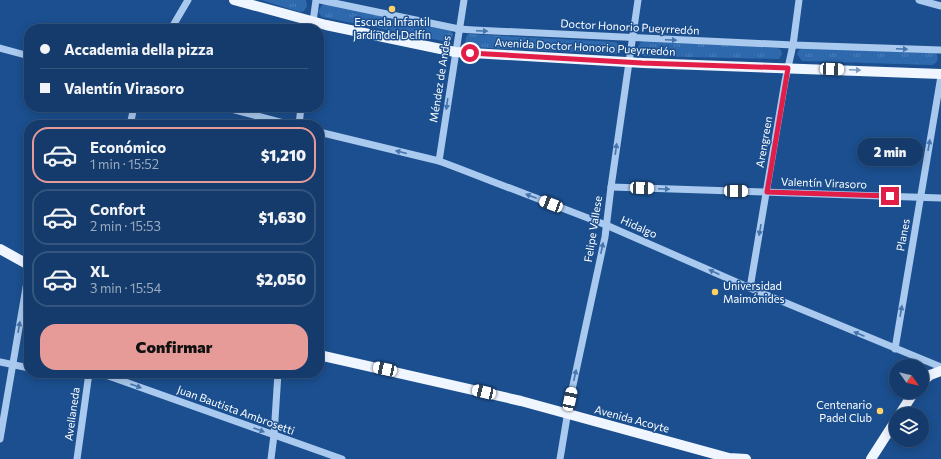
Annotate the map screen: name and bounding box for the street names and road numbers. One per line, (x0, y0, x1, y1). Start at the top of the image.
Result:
street label: Doctor Honorio Pueyrredón (560, 16, 700, 37)
street label: Méndez de Andes (426, 35, 453, 123)
street label: Avenida Doctor Honorio Pueyrredón (494, 35, 676, 58)
street label: Arengreen (753, 115, 774, 169)
street label: Valentín Virasoro (781, 175, 868, 191)
street label: Felipe Vallese (581, 195, 604, 263)
street label: Hidalgo (619, 213, 660, 240)
street label: Planes (893, 218, 912, 252)
street label: Juan Bautista Ambrosetti (175, 382, 297, 438)
street label: Avellaneda (61, 386, 82, 442)
street label: Avenida Acoyte (593, 402, 671, 435)

